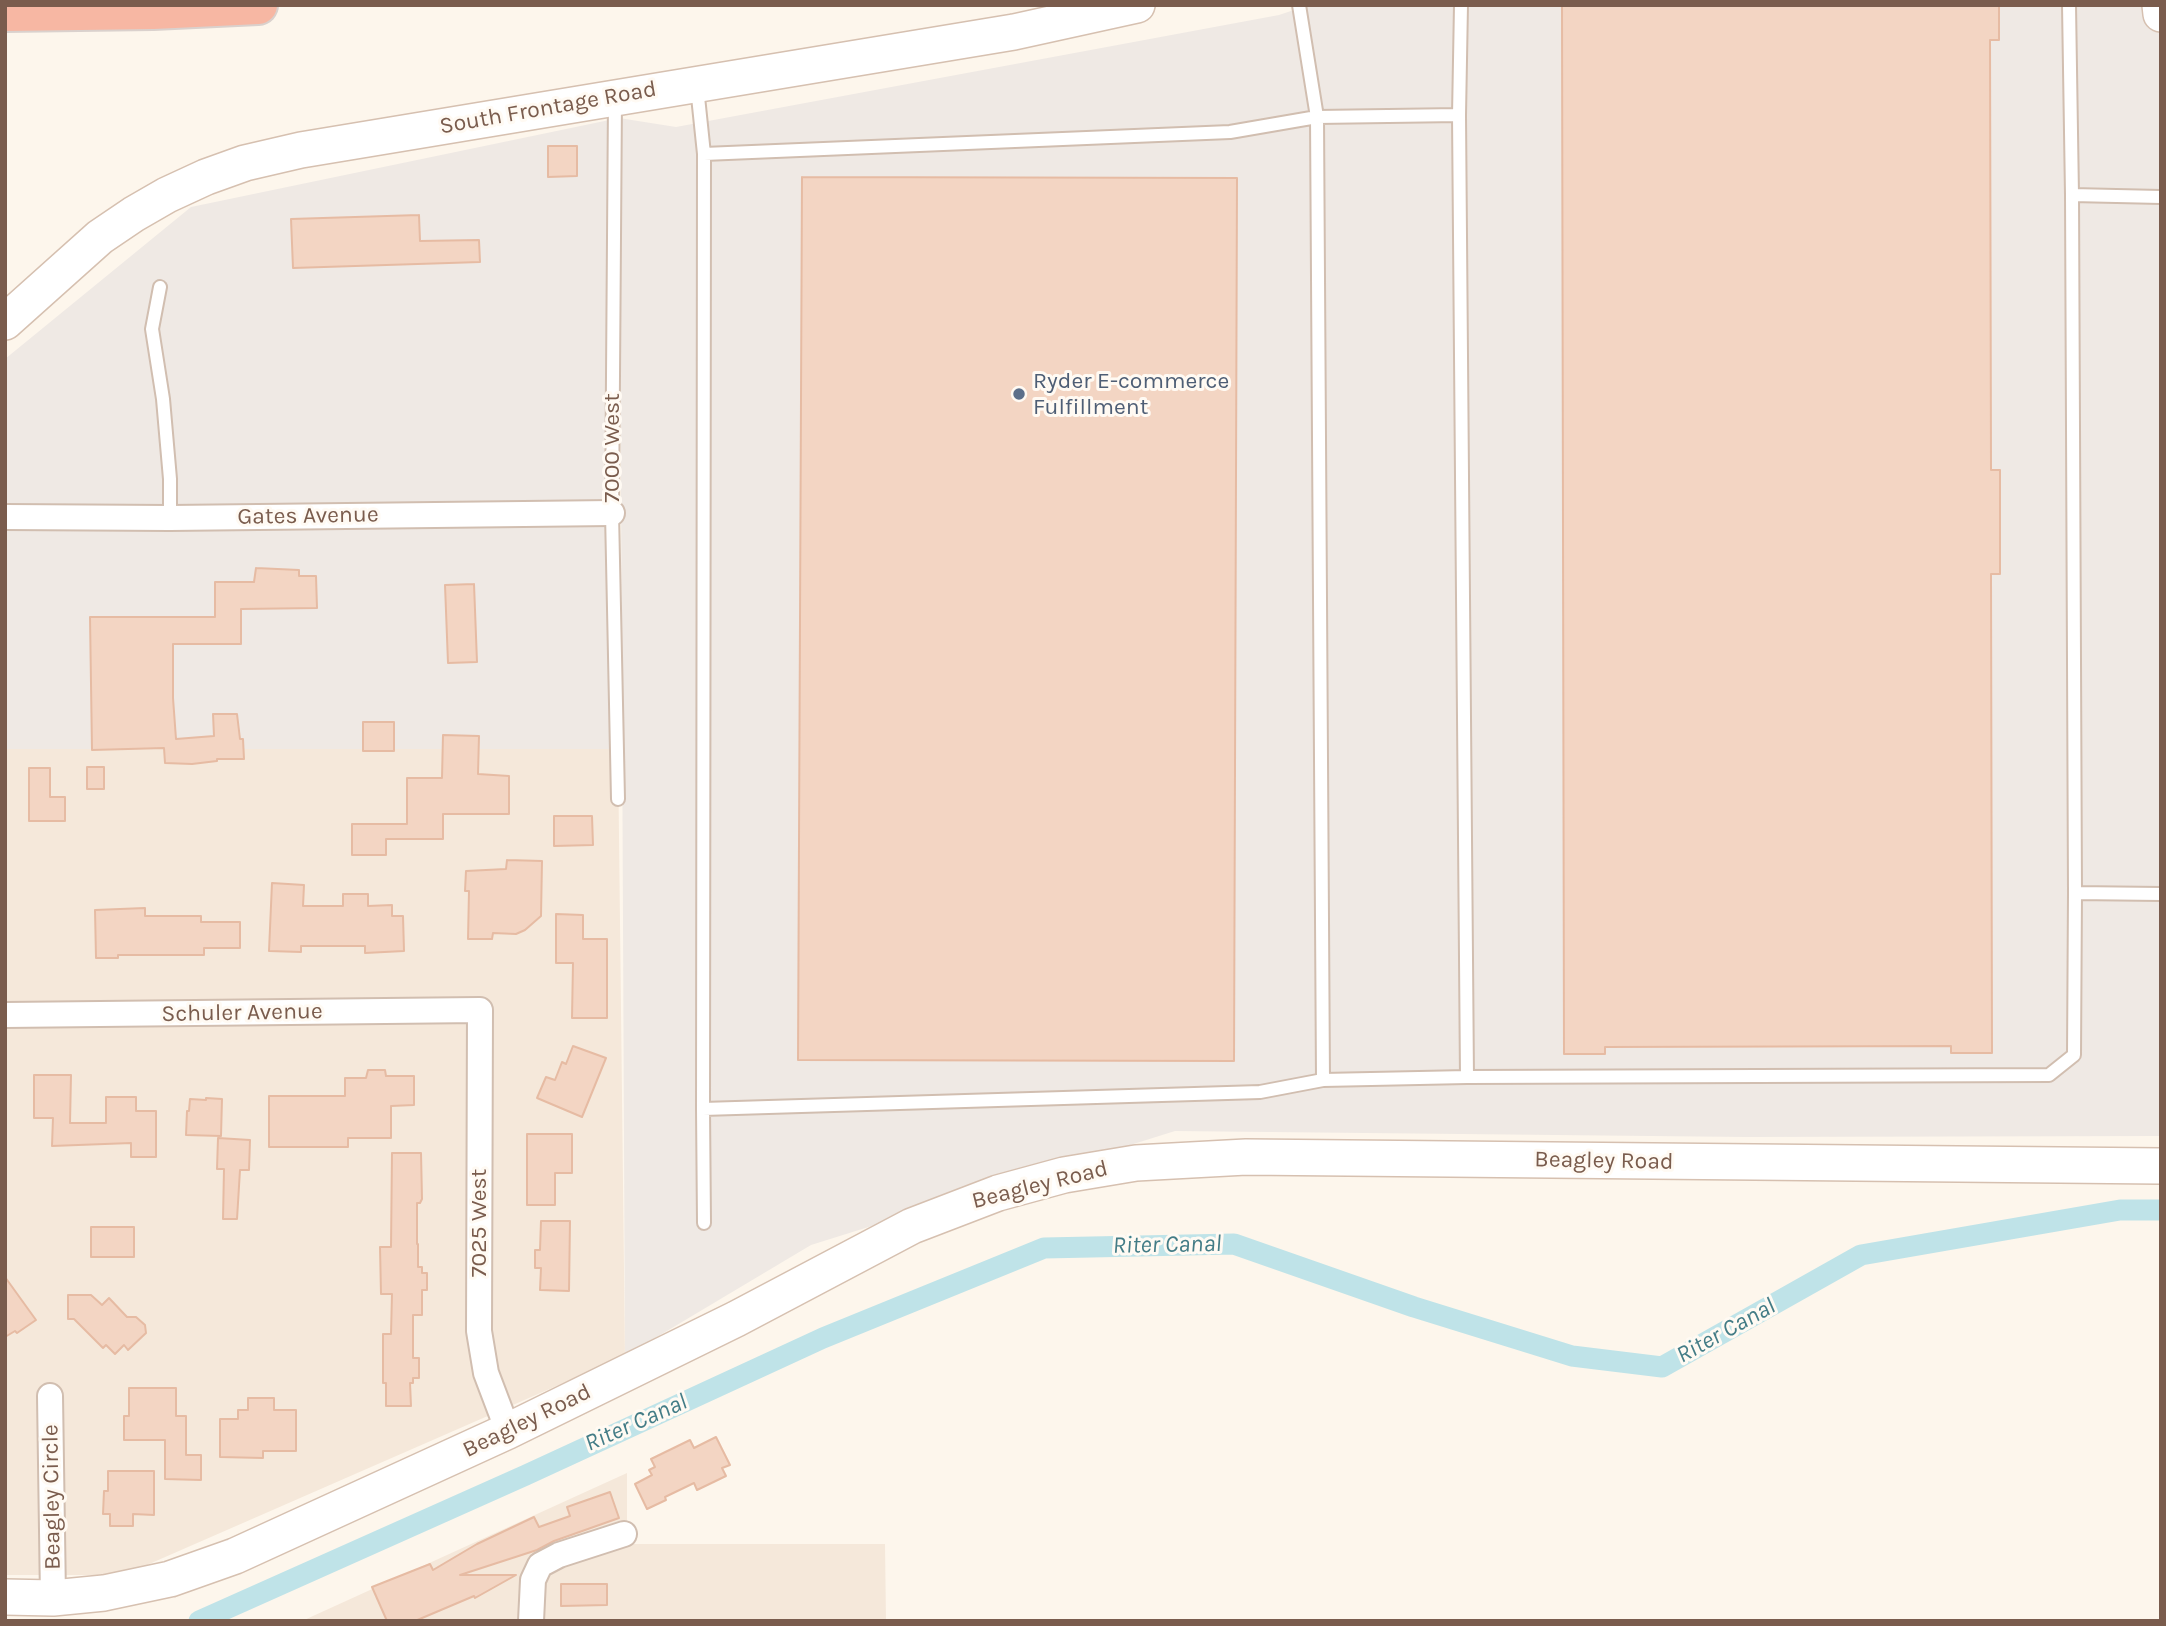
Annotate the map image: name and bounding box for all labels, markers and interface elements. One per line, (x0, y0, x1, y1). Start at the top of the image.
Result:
street label: South Frontage Road (437, 75, 659, 141)
place label: Ryder E-commerce Fulfillment (1033, 367, 1229, 421)
marker: Ryder E-commerce Fulfillment (1011, 386, 1027, 402)
street label: 7000 West (598, 393, 626, 503)
street label: Gates Avenue (237, 501, 379, 531)
street label: Schuler Avenue (161, 998, 323, 1028)
street label: Beagley Road (1534, 1146, 1674, 1176)
street label: Beagley Road (969, 1155, 1111, 1215)
street label: 7025 West (465, 1169, 493, 1277)
water label: Riter Canal (1112, 1230, 1222, 1260)
water label: Riter Canal (1671, 1292, 1781, 1370)
street label: Beagley Road (458, 1378, 596, 1464)
water label: Riter Canal (580, 1388, 692, 1458)
street label: Beagley Circle (37, 1424, 67, 1570)

